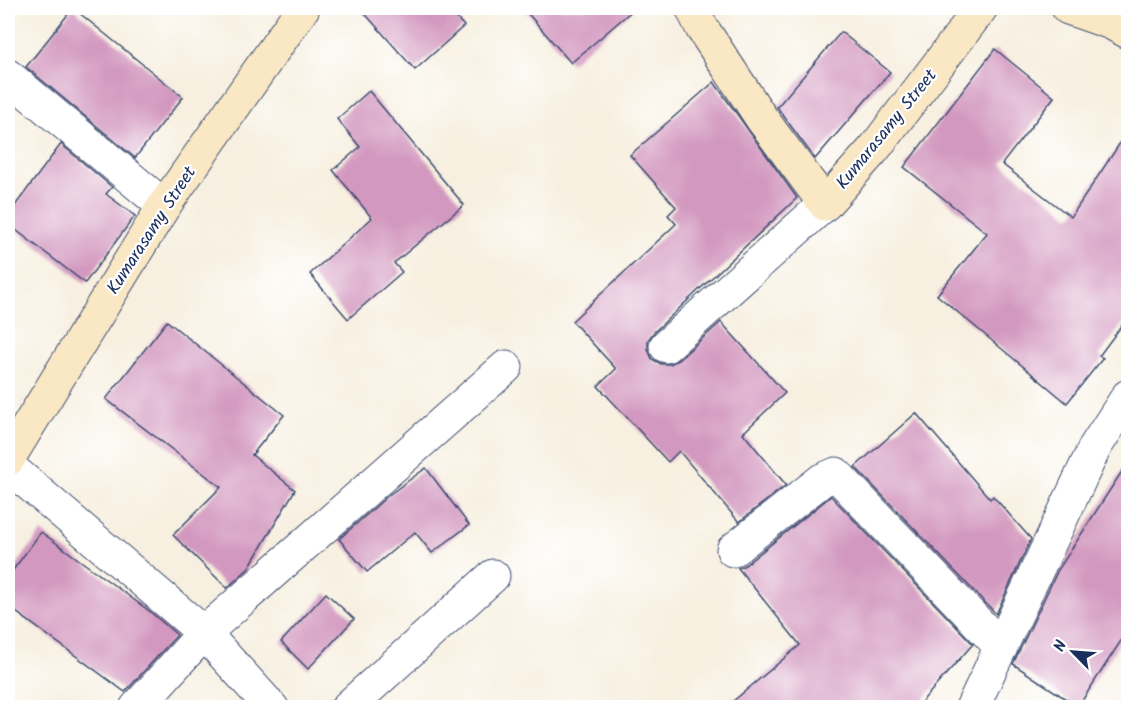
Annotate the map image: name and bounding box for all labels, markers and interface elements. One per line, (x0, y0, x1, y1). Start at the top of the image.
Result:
street label: Kumarasamy Street (829, 62, 946, 197)
street label: Kumarasamy Street (100, 160, 205, 301)
north arrow (1043, 622, 1103, 682)
text: N (1047, 636, 1074, 656)

